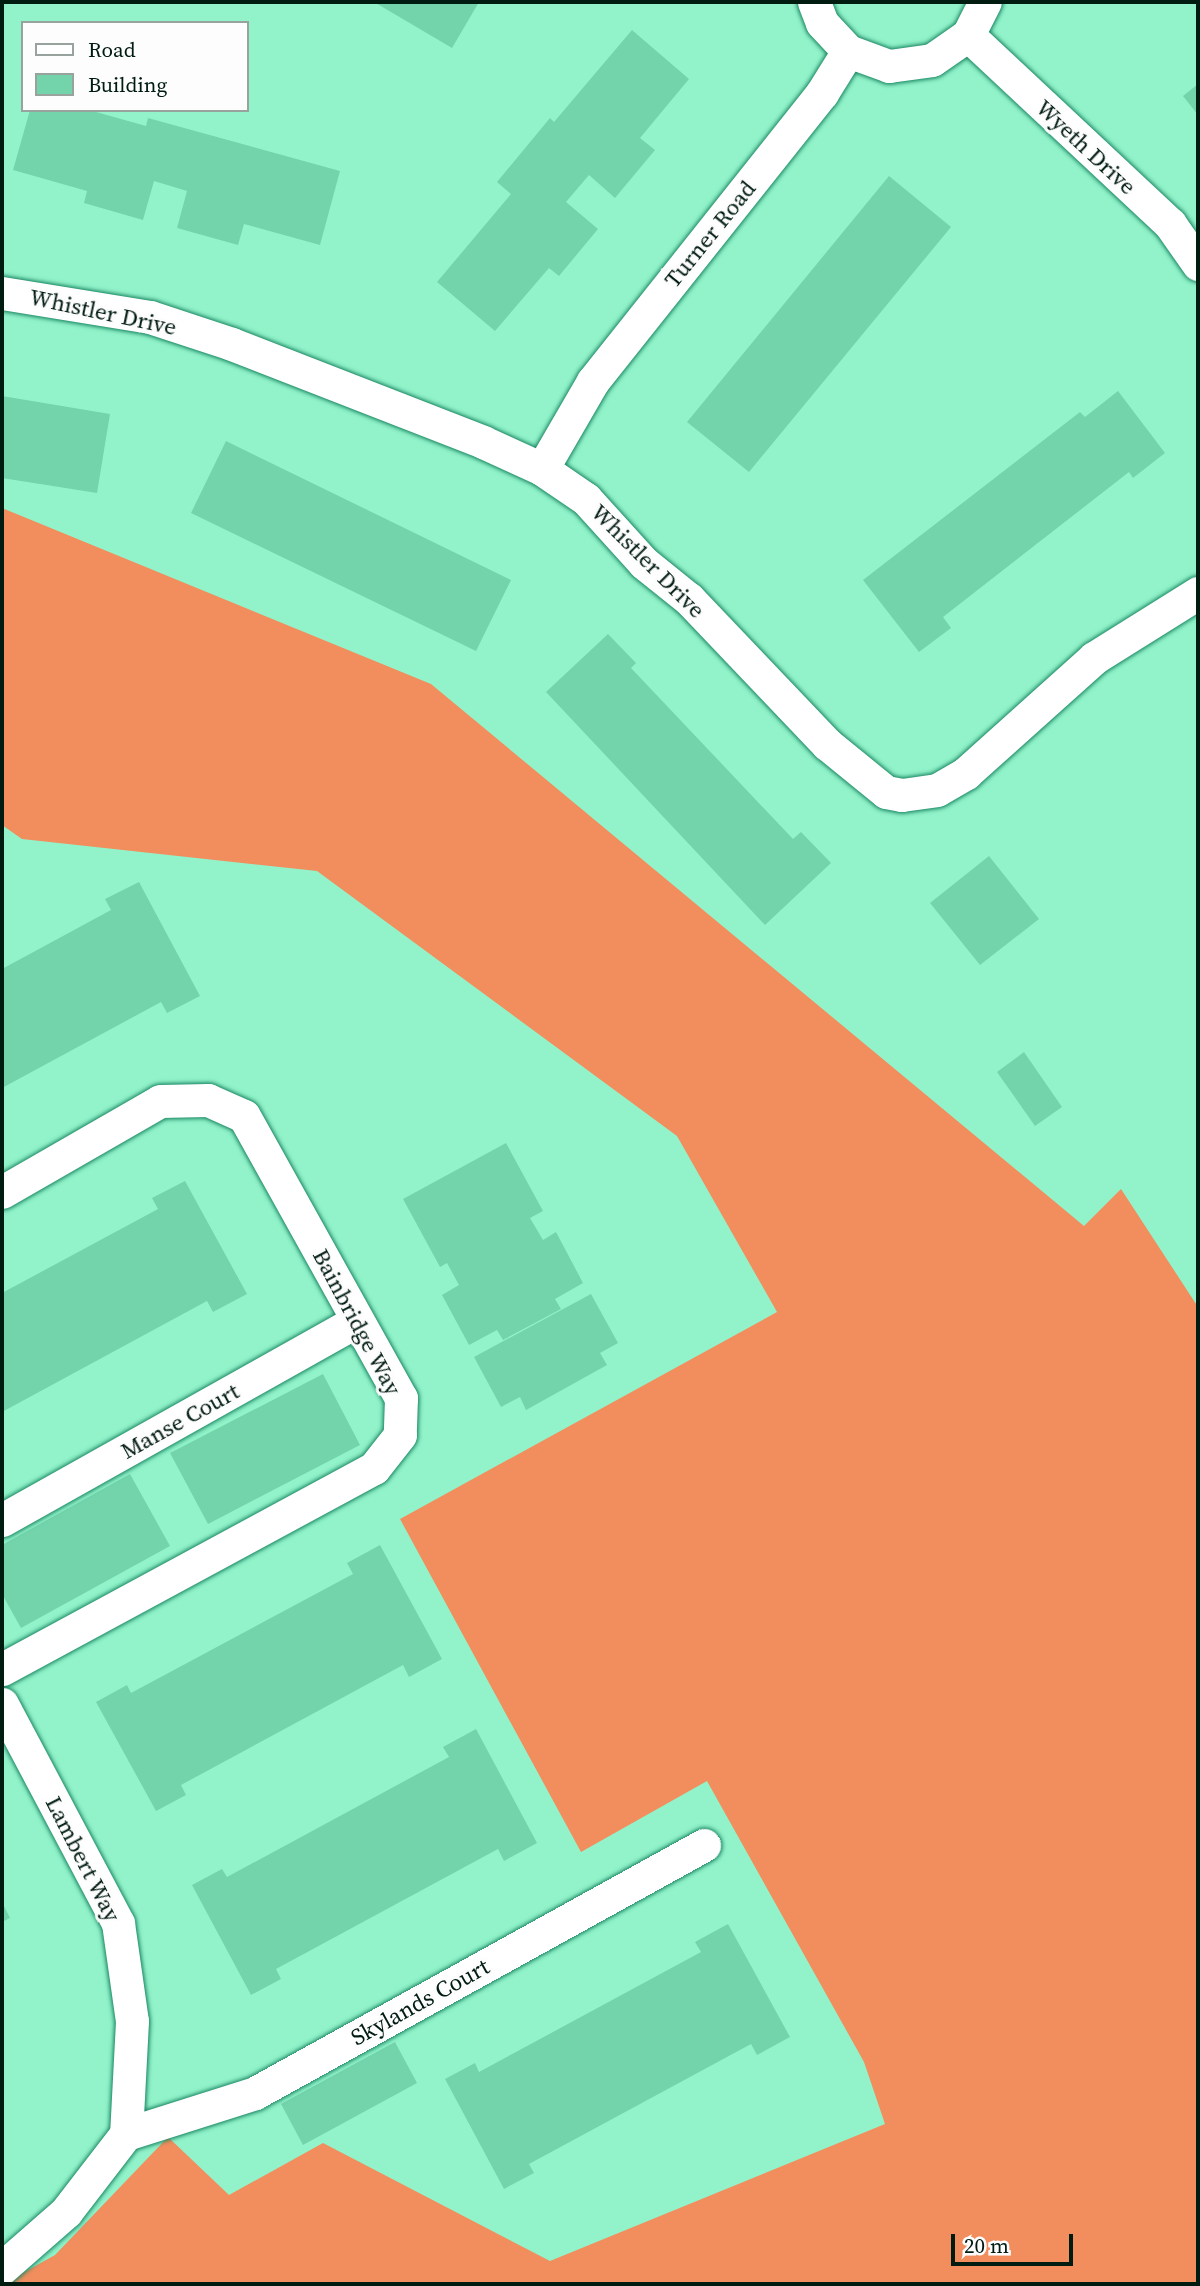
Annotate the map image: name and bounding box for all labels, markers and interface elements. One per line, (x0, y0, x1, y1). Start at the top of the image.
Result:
legend (21, 21, 248, 112)
text: Road (88, 35, 136, 64)
text: Building (88, 70, 167, 99)
street label: Wyeth Drive (1030, 94, 1142, 200)
street label: Turner Road (659, 175, 761, 293)
street label: Whistler Drive (27, 283, 179, 341)
street label: Whistler Drive (585, 498, 711, 624)
street label: Bainbridge Way (307, 1244, 407, 1400)
street label: Manse Court (116, 1377, 244, 1465)
street label: Lambert Way (39, 1791, 127, 1927)
street label: Skylands Court (346, 1953, 494, 2051)
scale bar (955, 2220, 1078, 2264)
text: 20 m (964, 2231, 1009, 2260)

